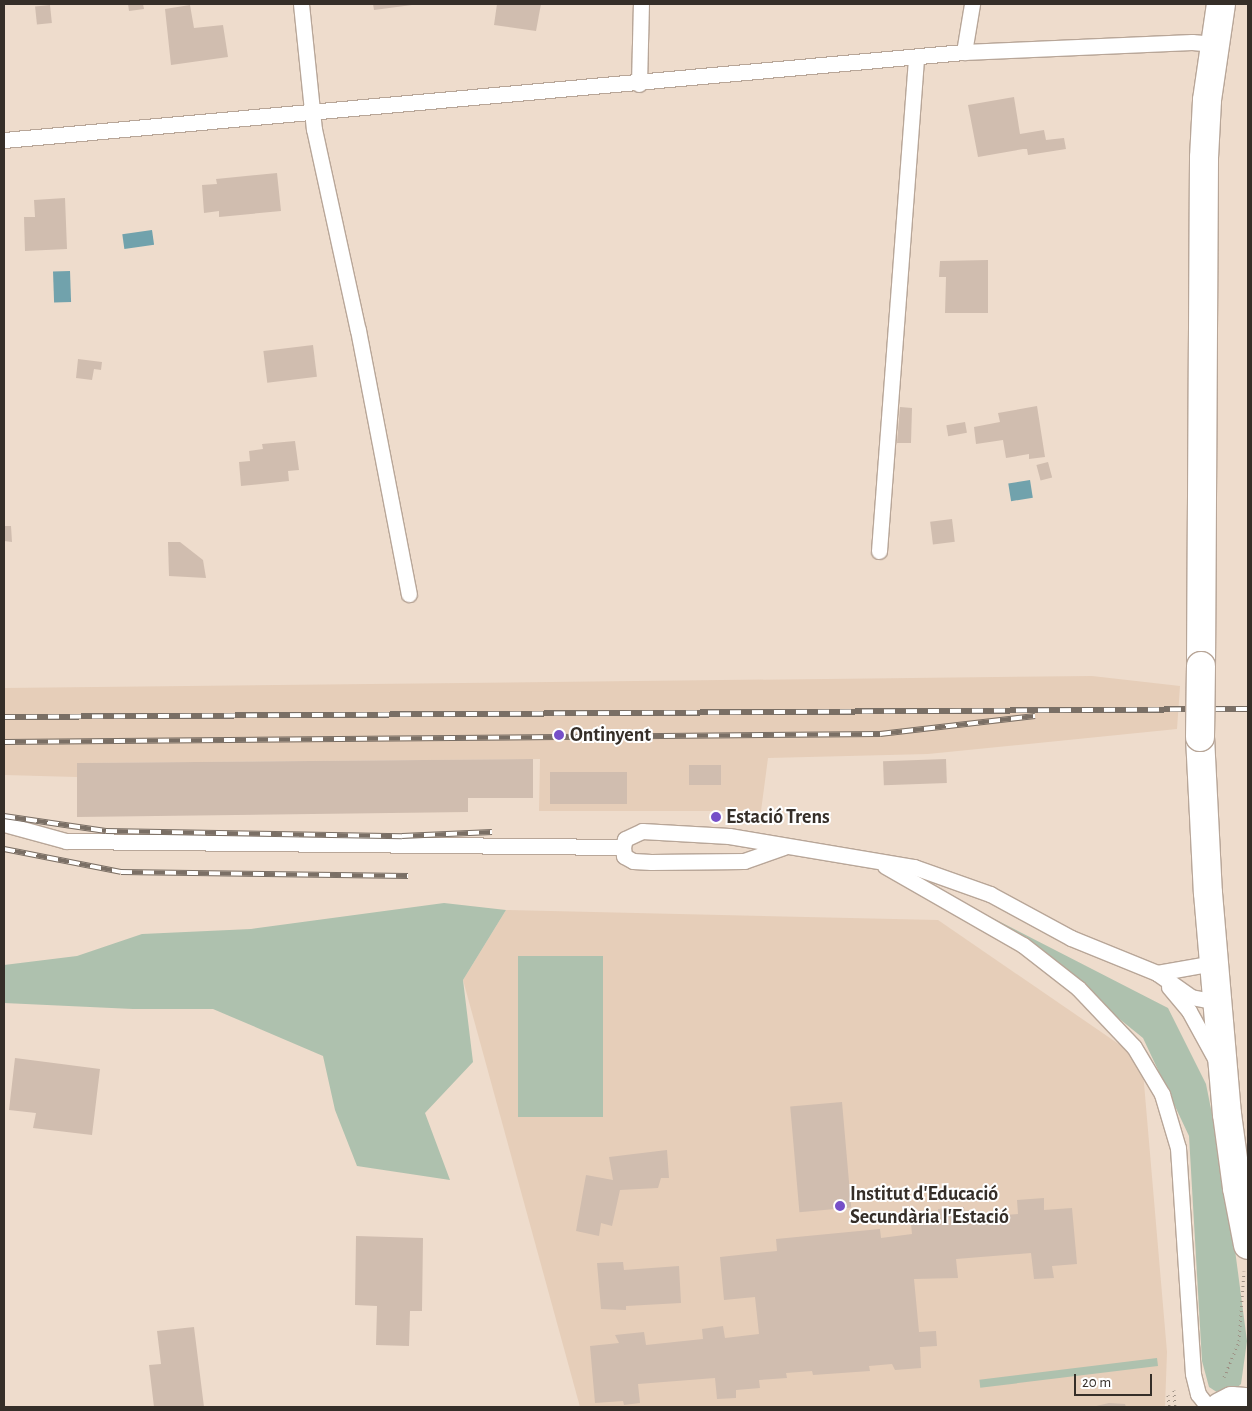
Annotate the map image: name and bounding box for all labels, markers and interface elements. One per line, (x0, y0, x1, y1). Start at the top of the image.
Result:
place label: Ontinyent (570, 723, 651, 747)
marker: Ontinyent (552, 728, 566, 742)
place label: Estació Trens (726, 805, 830, 829)
marker: Estació Trens (710, 811, 722, 823)
place label: Institut d'Educació Secundària l'Estació (850, 1182, 1009, 1229)
marker: Institut d'Educació Secundària l'Estació (834, 1200, 846, 1212)
scale bar (1077, 1364, 1154, 1396)
text: 20 m (1082, 1375, 1111, 1390)

